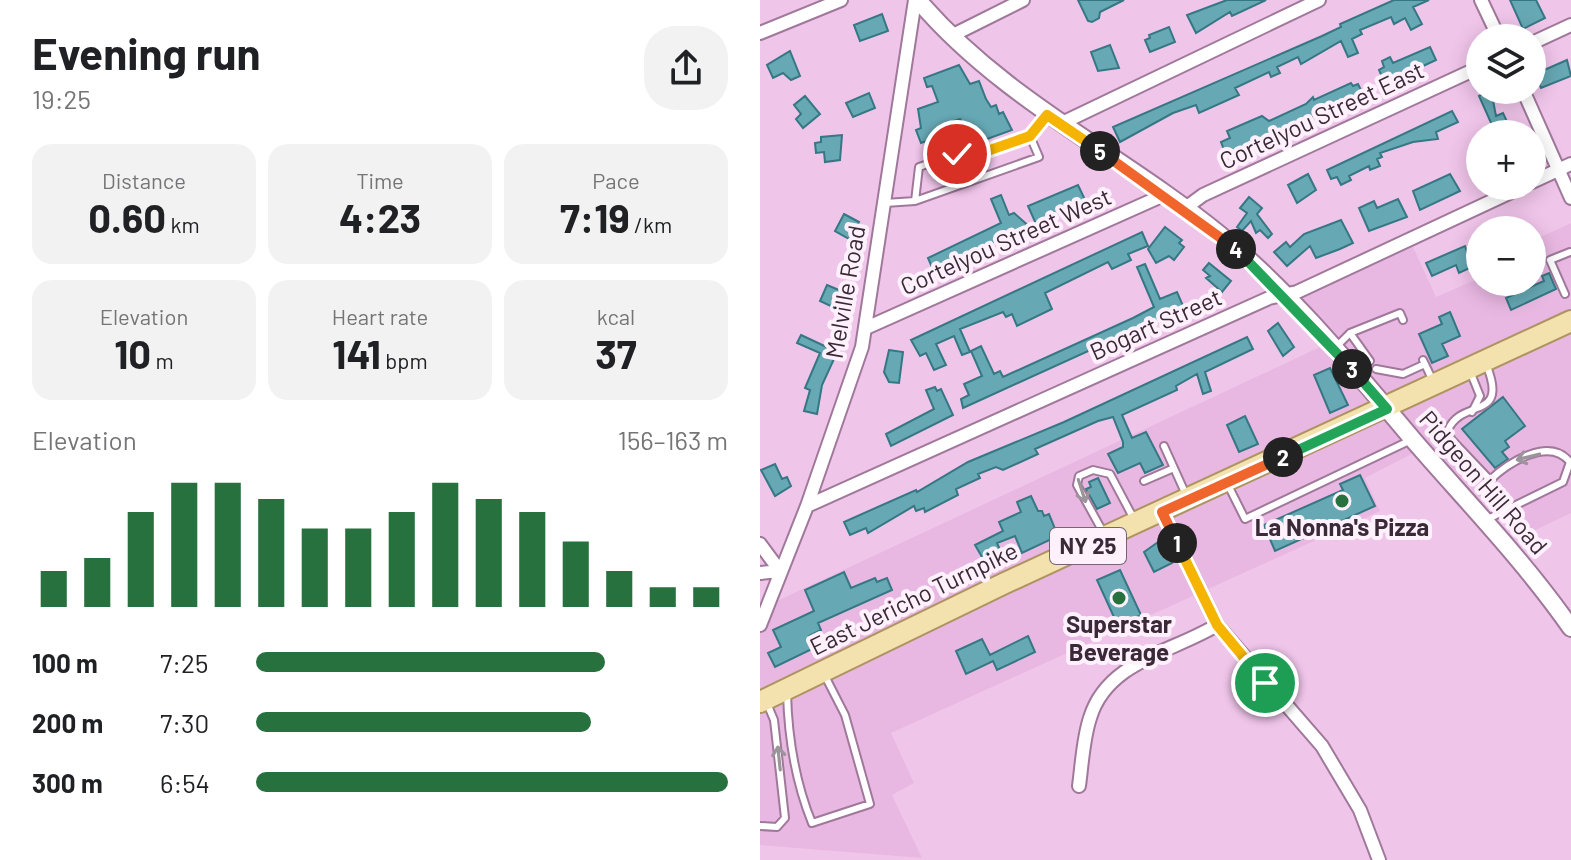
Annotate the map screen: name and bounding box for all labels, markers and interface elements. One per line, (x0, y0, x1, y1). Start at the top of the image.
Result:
map controls (1466, 24, 1546, 296)
button: layers (1466, 24, 1546, 104)
text: Evening run (32, 26, 261, 79)
button: share (644, 26, 728, 110)
street label: Cortelyou Street East (1215, 55, 1428, 175)
text: 19:25 (32, 83, 91, 114)
pin (923, 120, 991, 188)
button: + (1466, 120, 1546, 200)
pin: 5 (1080, 131, 1120, 171)
icon: check (935, 132, 979, 176)
text: 5 (1094, 138, 1106, 164)
text: Distance (102, 167, 186, 193)
text: Time (356, 167, 404, 193)
text: Pace (592, 167, 640, 193)
street label: Cortelyou Street West (895, 181, 1115, 300)
text: 0.60 (88, 193, 166, 241)
text: 4:23 (339, 193, 421, 241)
text: 7:19 (560, 193, 630, 241)
text: km (166, 211, 200, 237)
text: /km (630, 211, 672, 237)
button: − (1466, 216, 1546, 296)
street label: Melville Road (819, 223, 870, 361)
pin: 4 (1216, 229, 1256, 269)
text: 4 (1229, 236, 1243, 262)
street label: Bogart Street (1085, 282, 1226, 366)
text: Elevation (100, 303, 188, 329)
text: Heart rate (332, 303, 428, 329)
text: kcal (597, 303, 635, 329)
text: 10 (114, 329, 151, 377)
text: 141 (332, 329, 381, 377)
text: 37 (595, 329, 637, 377)
text: m (151, 347, 174, 373)
text: bpm (381, 347, 428, 373)
pin: 3 (1332, 349, 1372, 389)
text: 3 (1346, 356, 1358, 382)
street label: Pidgeon Hill Road (1414, 404, 1554, 560)
text: Elevation (32, 424, 137, 455)
text: 156–163 m (618, 424, 728, 455)
pin: 2 (1263, 437, 1303, 477)
text: 2 (1277, 444, 1289, 470)
one-way arrow (1516, 450, 1542, 465)
one-way arrow (1076, 478, 1090, 504)
marker: La Nonna's Pizza (1333, 492, 1351, 510)
place label: La Nonna's Pizza (1255, 512, 1429, 541)
pin: 1 (1157, 523, 1197, 563)
road number: NY 25 (1050, 528, 1126, 564)
text: 1 (1173, 530, 1181, 556)
street label: East Jericho Turnpike (805, 535, 1022, 661)
marker: Superstar Beverage (1110, 589, 1128, 607)
place label: Superstar Beverage (1066, 609, 1172, 666)
text: 100 m (32, 647, 98, 678)
text: 7:25 (160, 647, 208, 678)
pin (1231, 649, 1299, 717)
icon: arrive (1243, 661, 1287, 705)
text: 200 m (32, 707, 103, 738)
text: 7:30 (160, 707, 209, 738)
one-way arrow (771, 745, 786, 772)
text: 300 m (32, 767, 103, 798)
text: 6:54 (160, 767, 210, 798)

